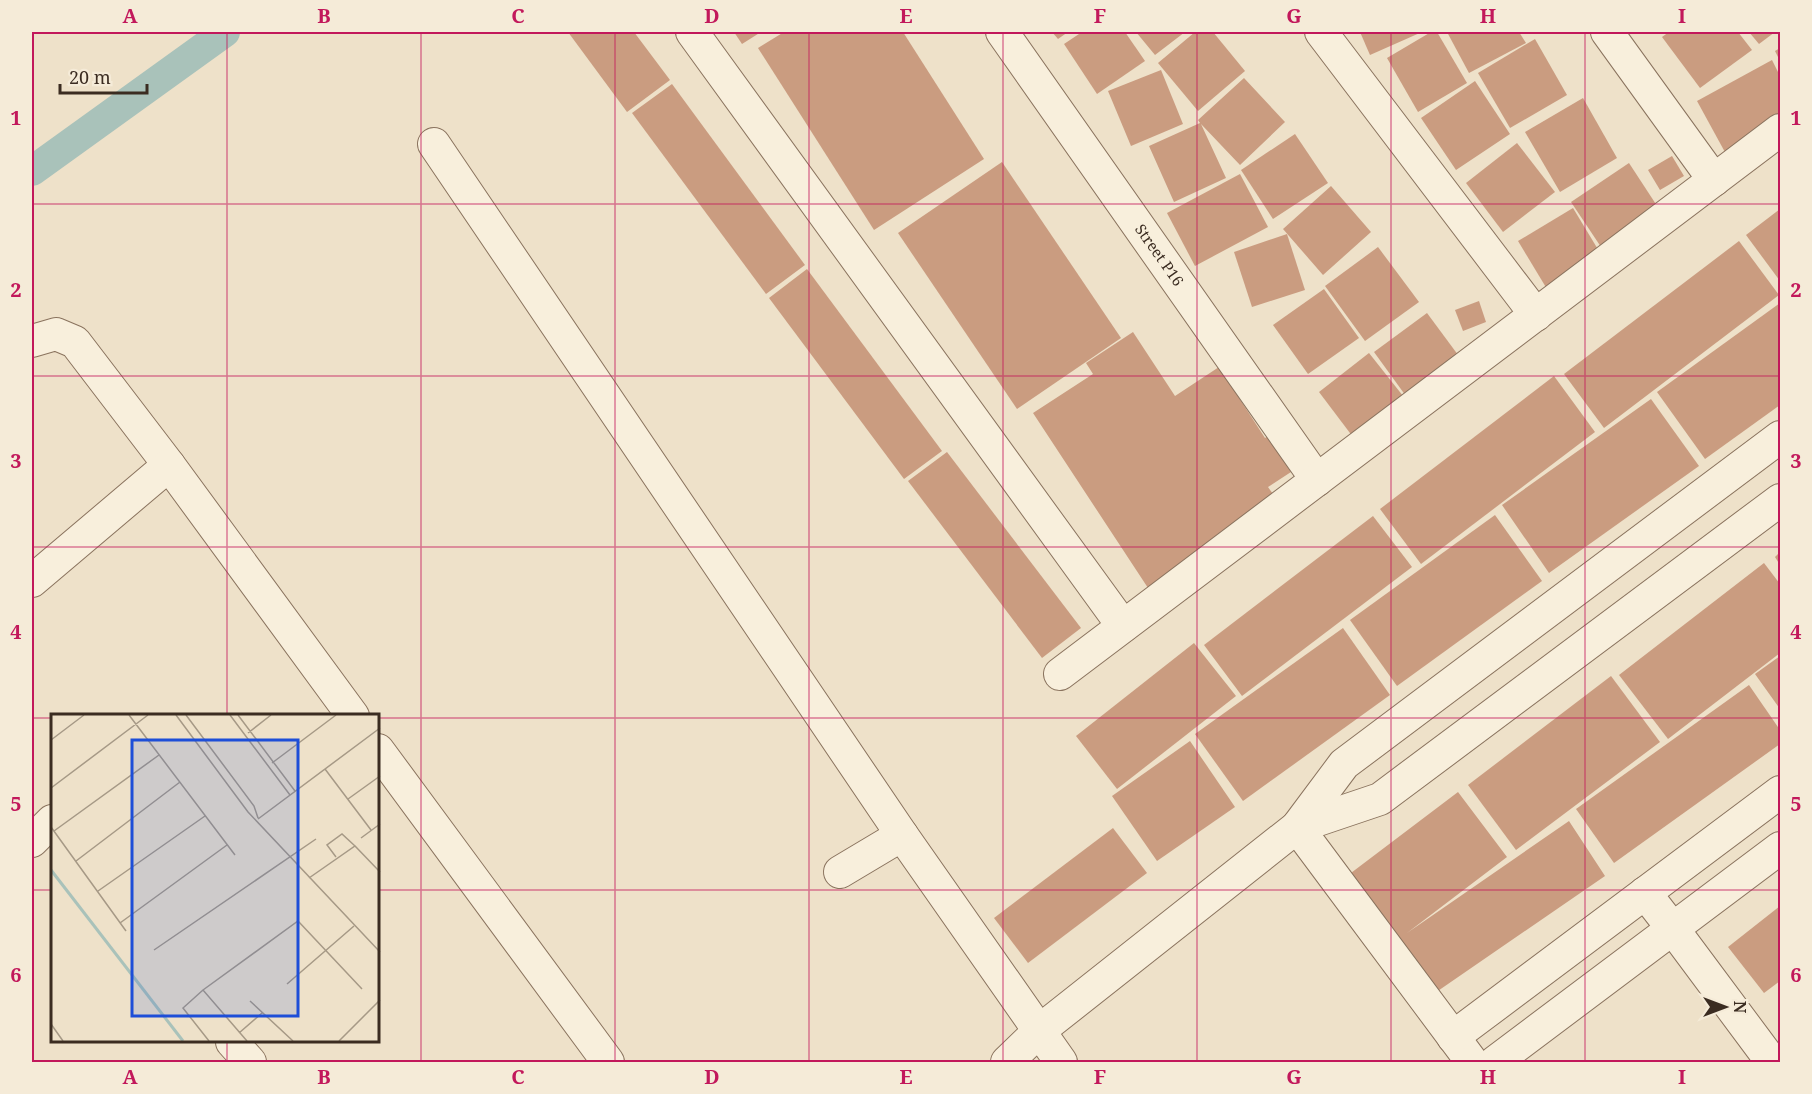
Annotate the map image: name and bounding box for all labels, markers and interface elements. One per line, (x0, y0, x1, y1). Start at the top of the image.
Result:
text: A (122, 2, 138, 29)
text: B (317, 2, 331, 29)
text: C (511, 2, 525, 29)
text: D (704, 2, 720, 29)
text: E (899, 2, 913, 29)
text: F (1094, 2, 1106, 29)
text: G (1286, 2, 1302, 29)
text: H (1480, 2, 1496, 29)
text: I (1678, 2, 1686, 29)
scale bar (60, 57, 147, 95)
text: 20 m (69, 65, 111, 89)
text: 1 (10, 104, 22, 131)
text: 1 (1790, 104, 1802, 131)
street label: Street P16 (1131, 220, 1189, 290)
text: 2 (10, 276, 22, 303)
text: 2 (1790, 276, 1802, 303)
text: 3 (10, 447, 22, 474)
text: 3 (1790, 447, 1802, 474)
text: 4 (10, 618, 22, 645)
text: 4 (1790, 618, 1802, 645)
inset map (51, 714, 380, 1043)
text: 5 (10, 790, 22, 817)
text: 5 (1790, 790, 1802, 817)
text: 6 (10, 961, 22, 988)
text: 6 (1790, 961, 1802, 988)
north arrow (1695, 977, 1755, 1037)
text: N (1729, 1001, 1751, 1014)
text: A (122, 1063, 138, 1090)
text: B (317, 1063, 331, 1090)
text: C (511, 1063, 525, 1090)
text: D (704, 1063, 720, 1090)
text: E (899, 1063, 913, 1090)
text: F (1094, 1063, 1106, 1090)
text: G (1286, 1063, 1302, 1090)
text: H (1480, 1063, 1496, 1090)
text: I (1678, 1063, 1686, 1090)

